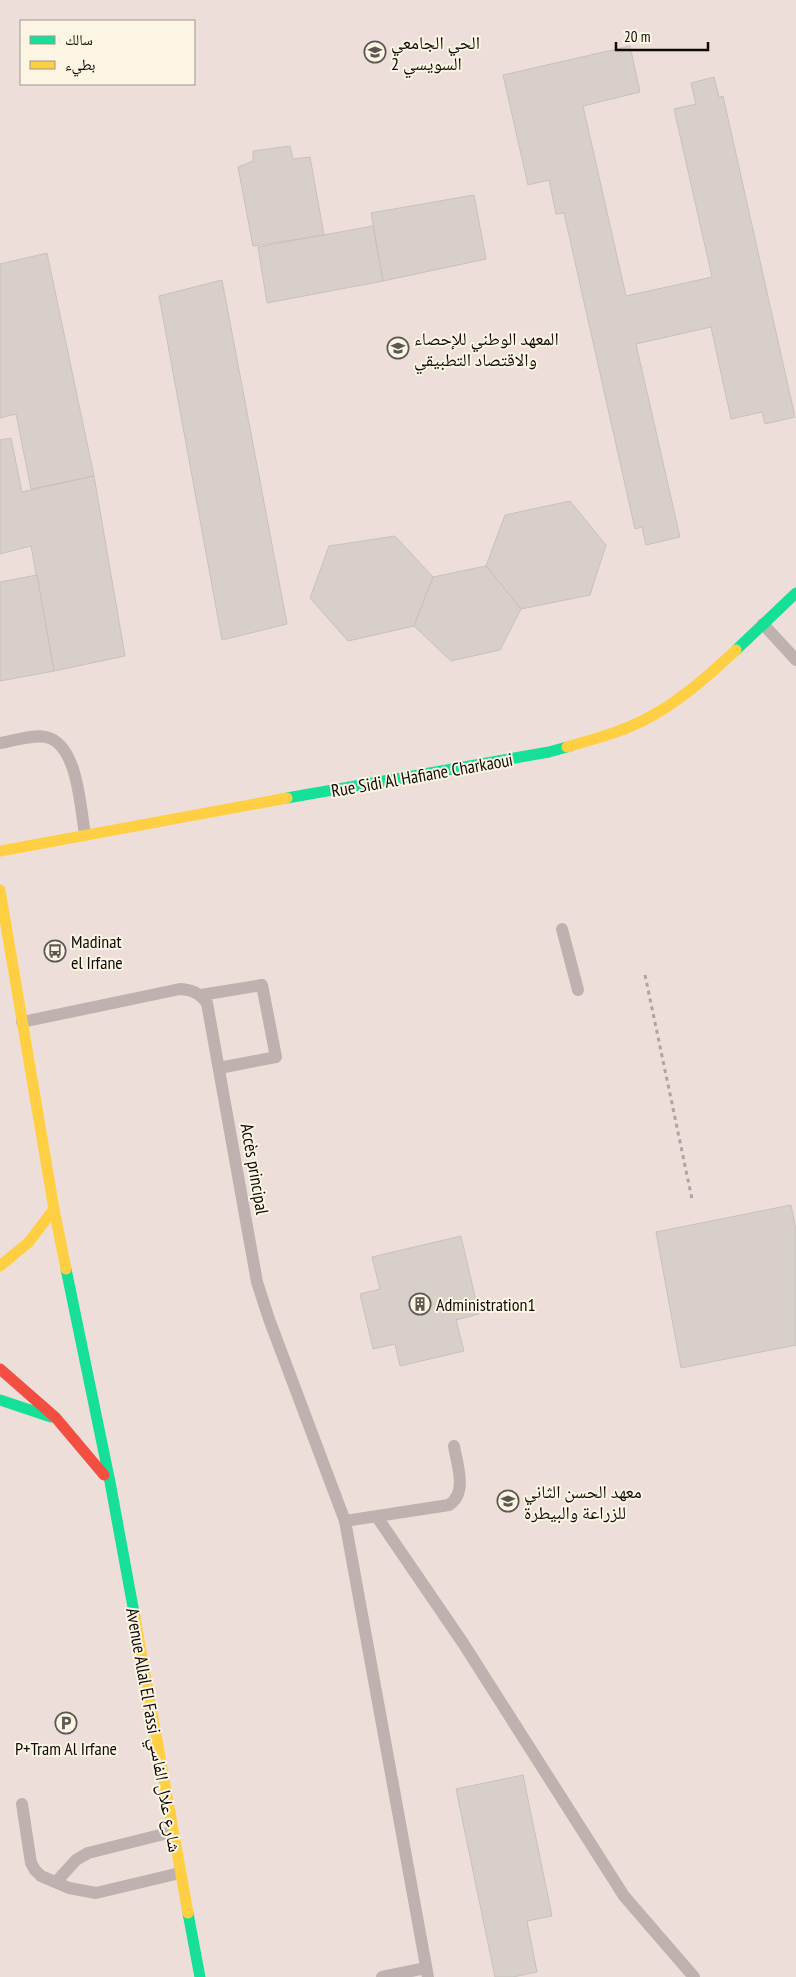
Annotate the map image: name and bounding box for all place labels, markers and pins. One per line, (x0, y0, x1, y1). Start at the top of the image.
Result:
place label: الحي الجامعي السويسي 2 (391, 31, 480, 78)
school or university icon: الحي الجامعي السويسي 2 (363, 40, 387, 64)
place label: المعهد الوطني للإحصاء والاقتصاد التطبيقي (414, 327, 559, 374)
school or university icon: المعهد الوطني للإحصاء والاقتصاد التطبيقي (386, 336, 410, 360)
place label: Madinat el Irfane (71, 930, 123, 974)
bus stop icon: Madinat el Irfane (43, 939, 67, 963)
building icon: Administration1 (408, 1292, 432, 1316)
place label: Administration1 (436, 1293, 536, 1316)
place label: معهد الحسن الثاني للزراعة والبيطرة (524, 1480, 642, 1524)
school or university icon: معهد الحسن الثاني للزراعة والبيطرة (496, 1489, 520, 1513)
parking icon: P+Tram Al Irfane (54, 1711, 78, 1735)
place label: P+Tram Al Irfane (15, 1737, 117, 1760)

